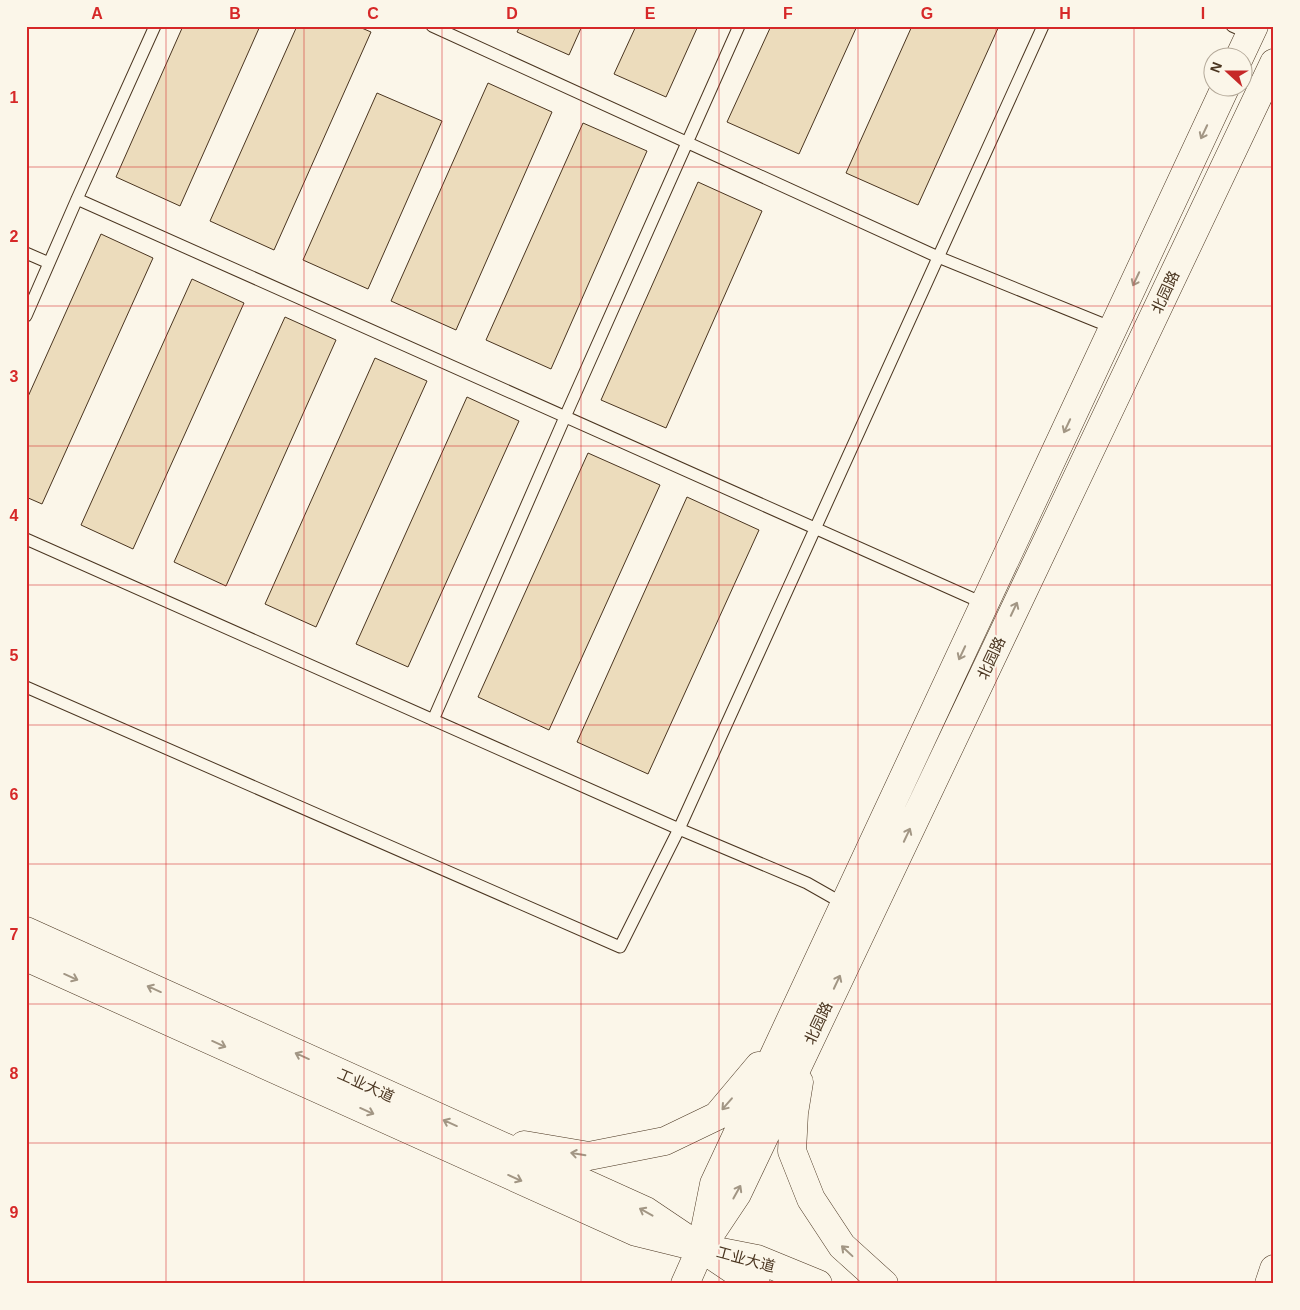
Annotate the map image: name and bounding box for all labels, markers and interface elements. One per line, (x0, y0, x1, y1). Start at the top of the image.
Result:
text: A (91, 5, 103, 22)
text: B (229, 5, 241, 22)
text: C (367, 5, 379, 22)
text: D (506, 5, 518, 22)
text: E (645, 5, 656, 22)
text: F (783, 5, 793, 22)
text: G (921, 5, 933, 22)
text: H (1059, 5, 1071, 22)
text: I (1201, 5, 1205, 22)
north arrow (1202, 48, 1252, 98)
text: N (1207, 60, 1225, 75)
text: 1 (10, 89, 19, 106)
one-way arrow (1199, 124, 1209, 139)
text: 2 (10, 228, 19, 245)
street label: 北园路 (1148, 268, 1182, 316)
one-way arrow (1131, 271, 1140, 286)
text: 3 (10, 368, 19, 385)
one-way arrow (1062, 418, 1072, 433)
text: 4 (10, 507, 19, 524)
one-way arrow (1010, 602, 1020, 617)
street label: 北园路 (974, 634, 1008, 682)
one-way arrow (956, 645, 966, 660)
text: 5 (10, 647, 19, 664)
text: 6 (10, 786, 19, 803)
one-way arrow (903, 828, 912, 843)
text: 7 (10, 926, 19, 943)
one-way arrow (63, 973, 78, 983)
one-way arrow (833, 975, 843, 990)
one-way arrow (147, 983, 162, 993)
street label: 北园路 (801, 999, 835, 1047)
one-way arrow (211, 1040, 226, 1050)
one-way arrow (295, 1050, 310, 1060)
text: 8 (10, 1065, 19, 1082)
street label: 工业大道 (335, 1065, 397, 1105)
one-way arrow (721, 1097, 733, 1110)
one-way arrow (359, 1107, 374, 1116)
one-way arrow (443, 1117, 458, 1127)
one-way arrow (570, 1149, 586, 1159)
one-way arrow (507, 1174, 522, 1183)
one-way arrow (733, 1185, 743, 1200)
text: 9 (10, 1204, 19, 1221)
one-way arrow (638, 1207, 653, 1217)
street label: 工业大道 (715, 1243, 777, 1275)
one-way arrow (841, 1245, 854, 1257)

